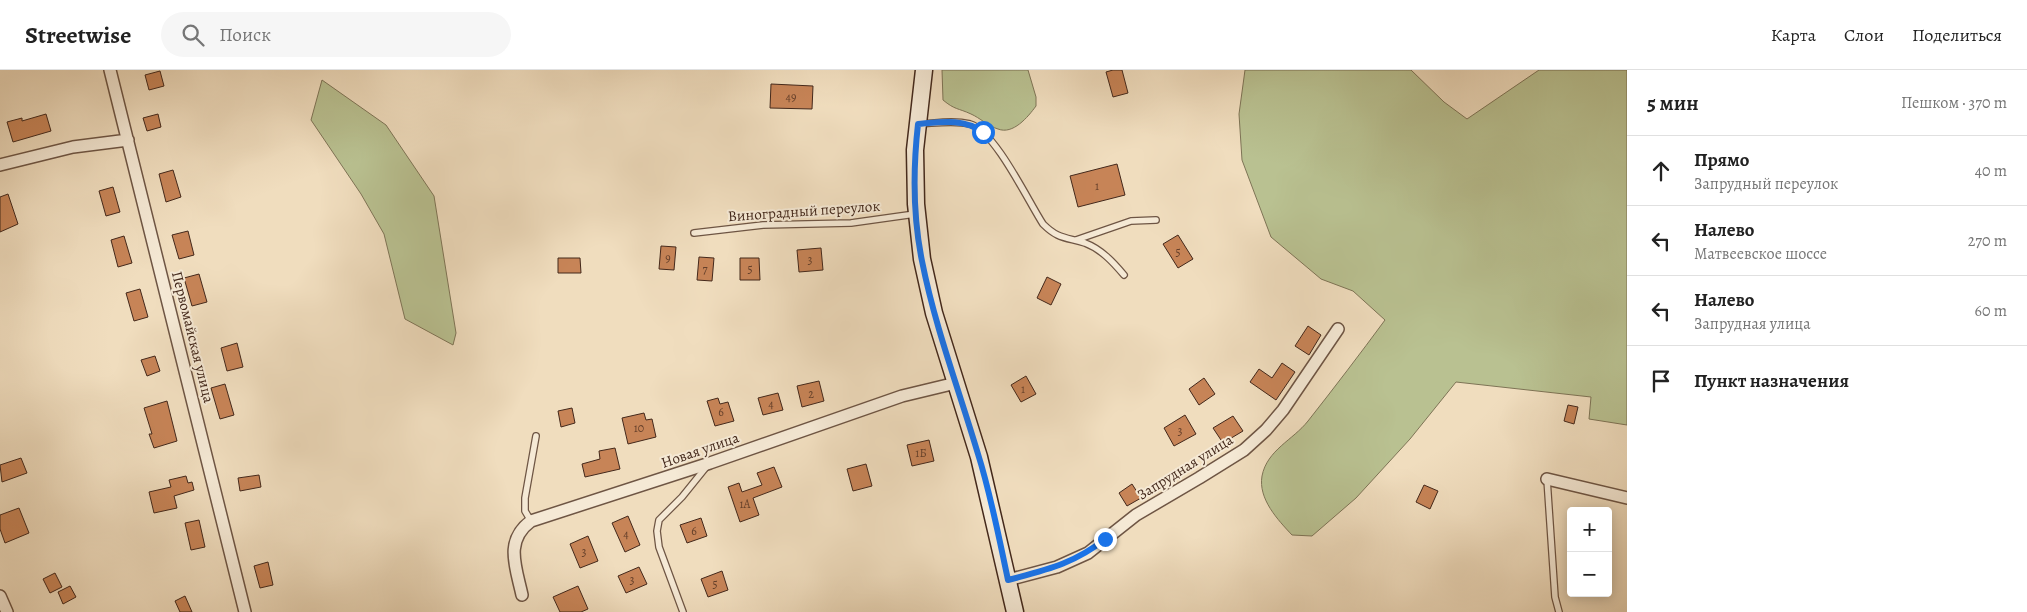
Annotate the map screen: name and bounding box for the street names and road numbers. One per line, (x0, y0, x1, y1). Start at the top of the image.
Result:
street label: Виноградный переулок (727, 196, 881, 226)
street label: Первомайская улица (167, 269, 219, 405)
street label: Новая улица (658, 427, 742, 473)
street label: Запрудная улица (1133, 430, 1237, 504)

